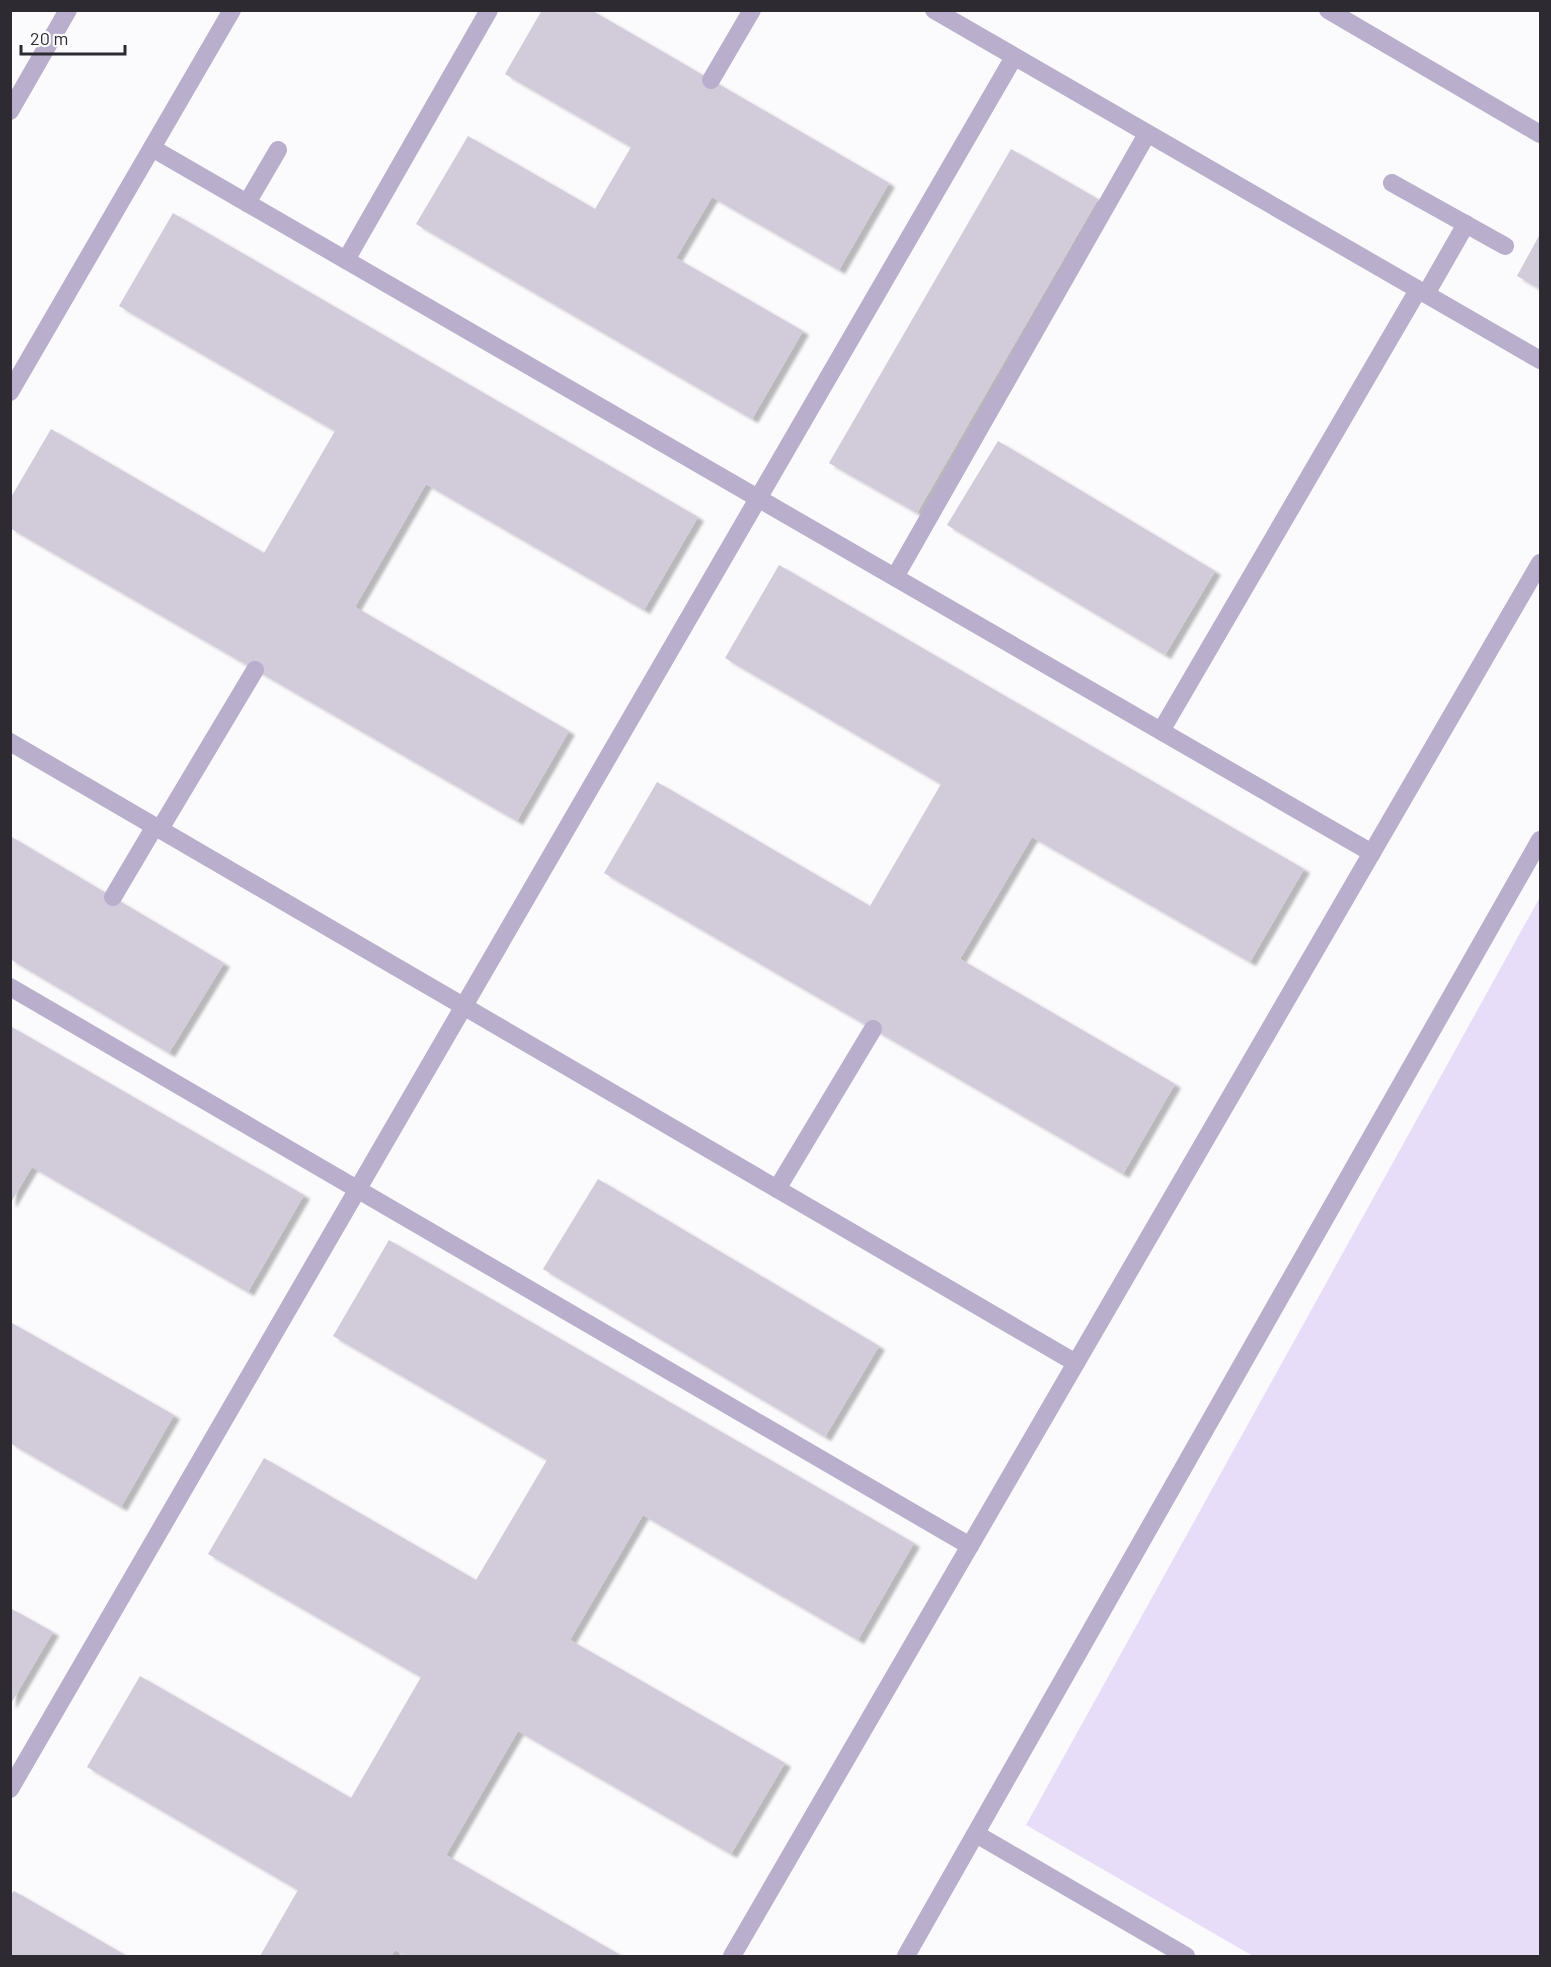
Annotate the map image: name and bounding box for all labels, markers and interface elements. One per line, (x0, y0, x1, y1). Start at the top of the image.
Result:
scale bar (21, 18, 124, 56)
text: 20 m (30, 27, 68, 49)

